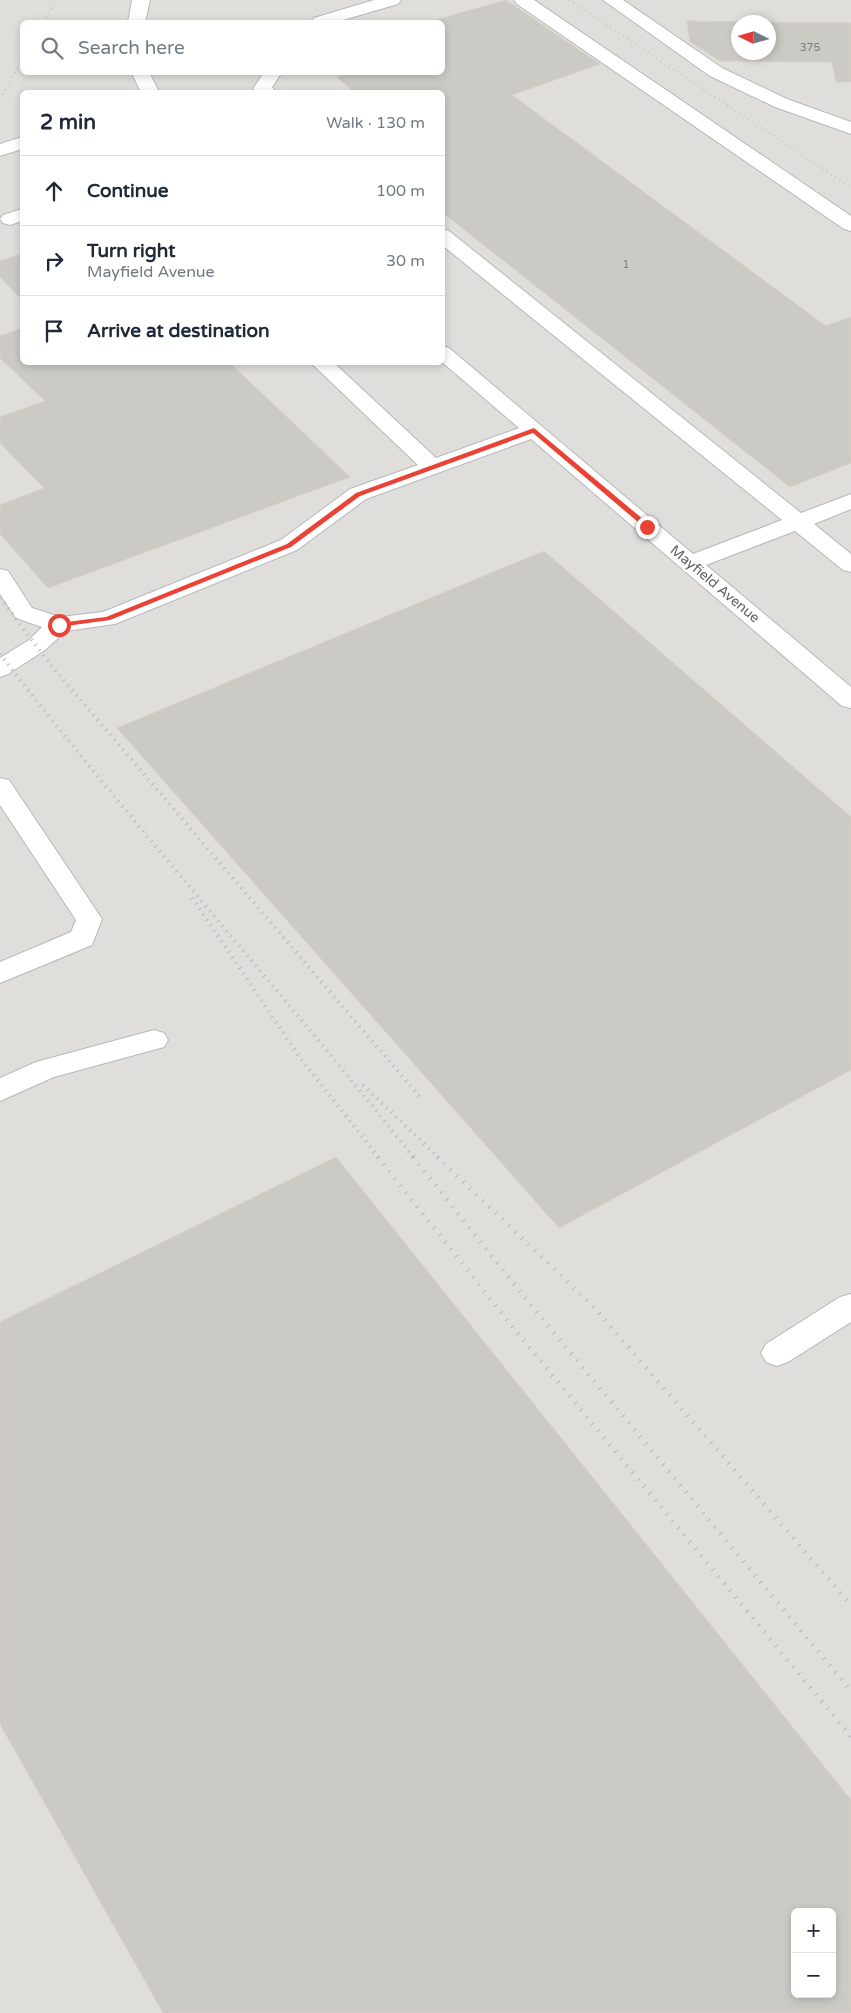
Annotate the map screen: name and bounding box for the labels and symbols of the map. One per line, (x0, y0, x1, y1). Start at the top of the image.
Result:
north arrow (731, 15, 776, 60)
house number: 375 (800, 41, 820, 54)
house number: 1 (623, 258, 629, 271)
route end (636, 516, 659, 539)
street label: Mayfield Avenue (667, 542, 763, 626)
route start (48, 614, 71, 637)

